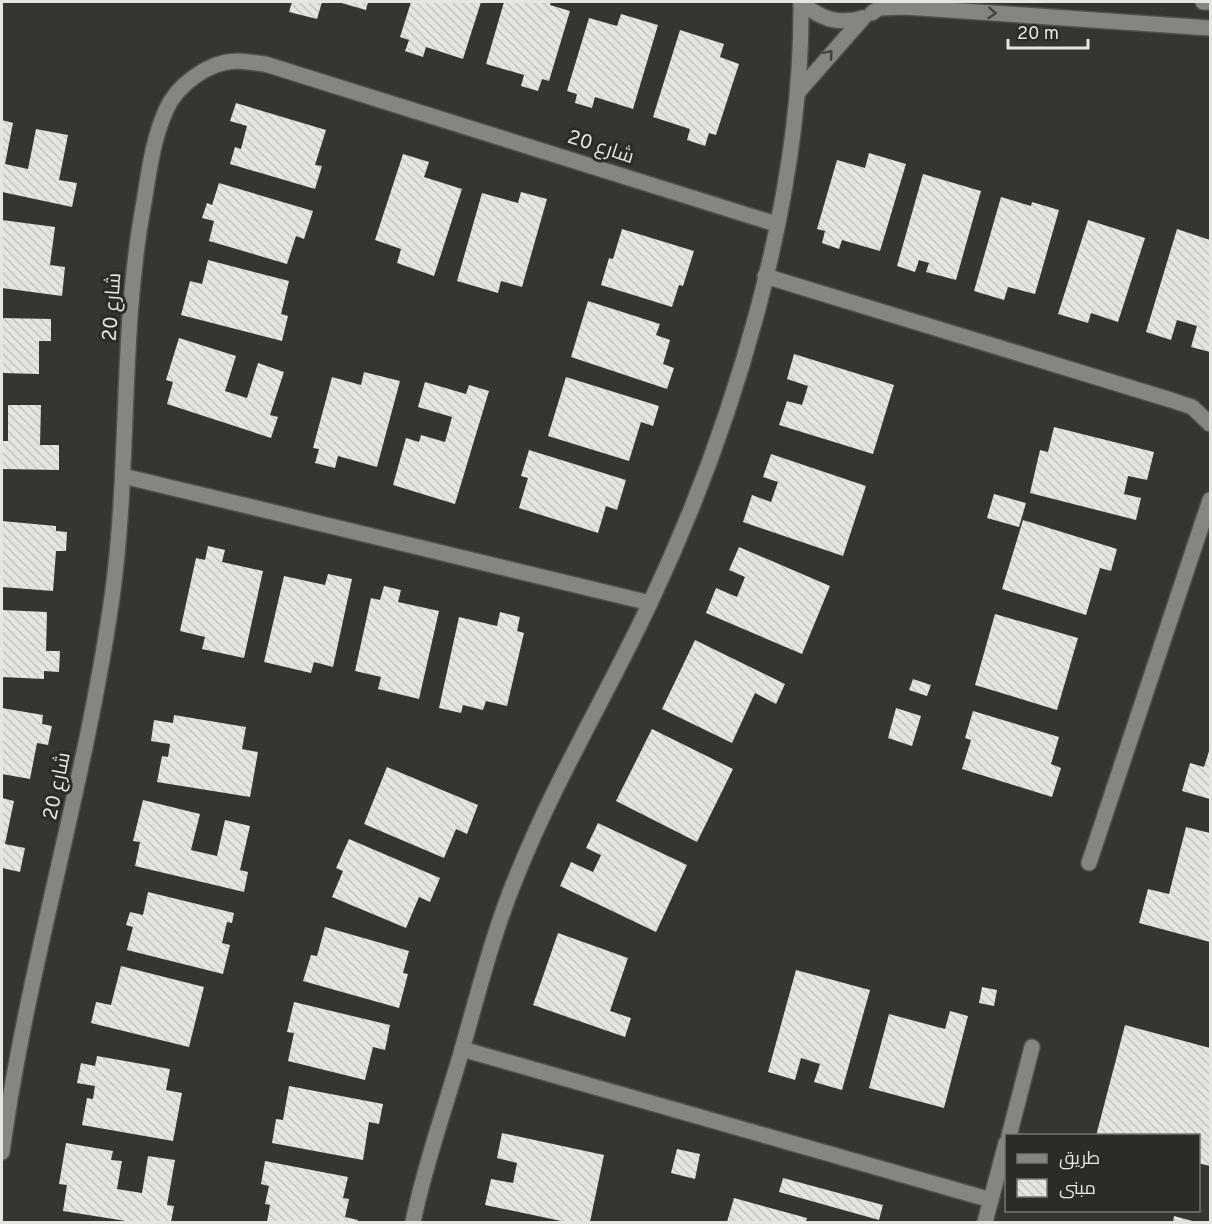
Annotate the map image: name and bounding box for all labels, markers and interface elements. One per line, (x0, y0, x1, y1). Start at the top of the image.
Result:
one-way arrow (987, 7, 996, 20)
scale bar (1008, 12, 1088, 50)
text: 20 m (1017, 23, 1059, 46)
one-way arrow (822, 50, 833, 61)
street label: شارع 20 (564, 125, 637, 171)
street label: شارع 20 (98, 272, 128, 342)
street label: شارع 20 (38, 750, 78, 823)
legend (1005, 1134, 1200, 1212)
text: طريق (1059, 1148, 1100, 1171)
text: مبنى (1059, 1178, 1096, 1201)

